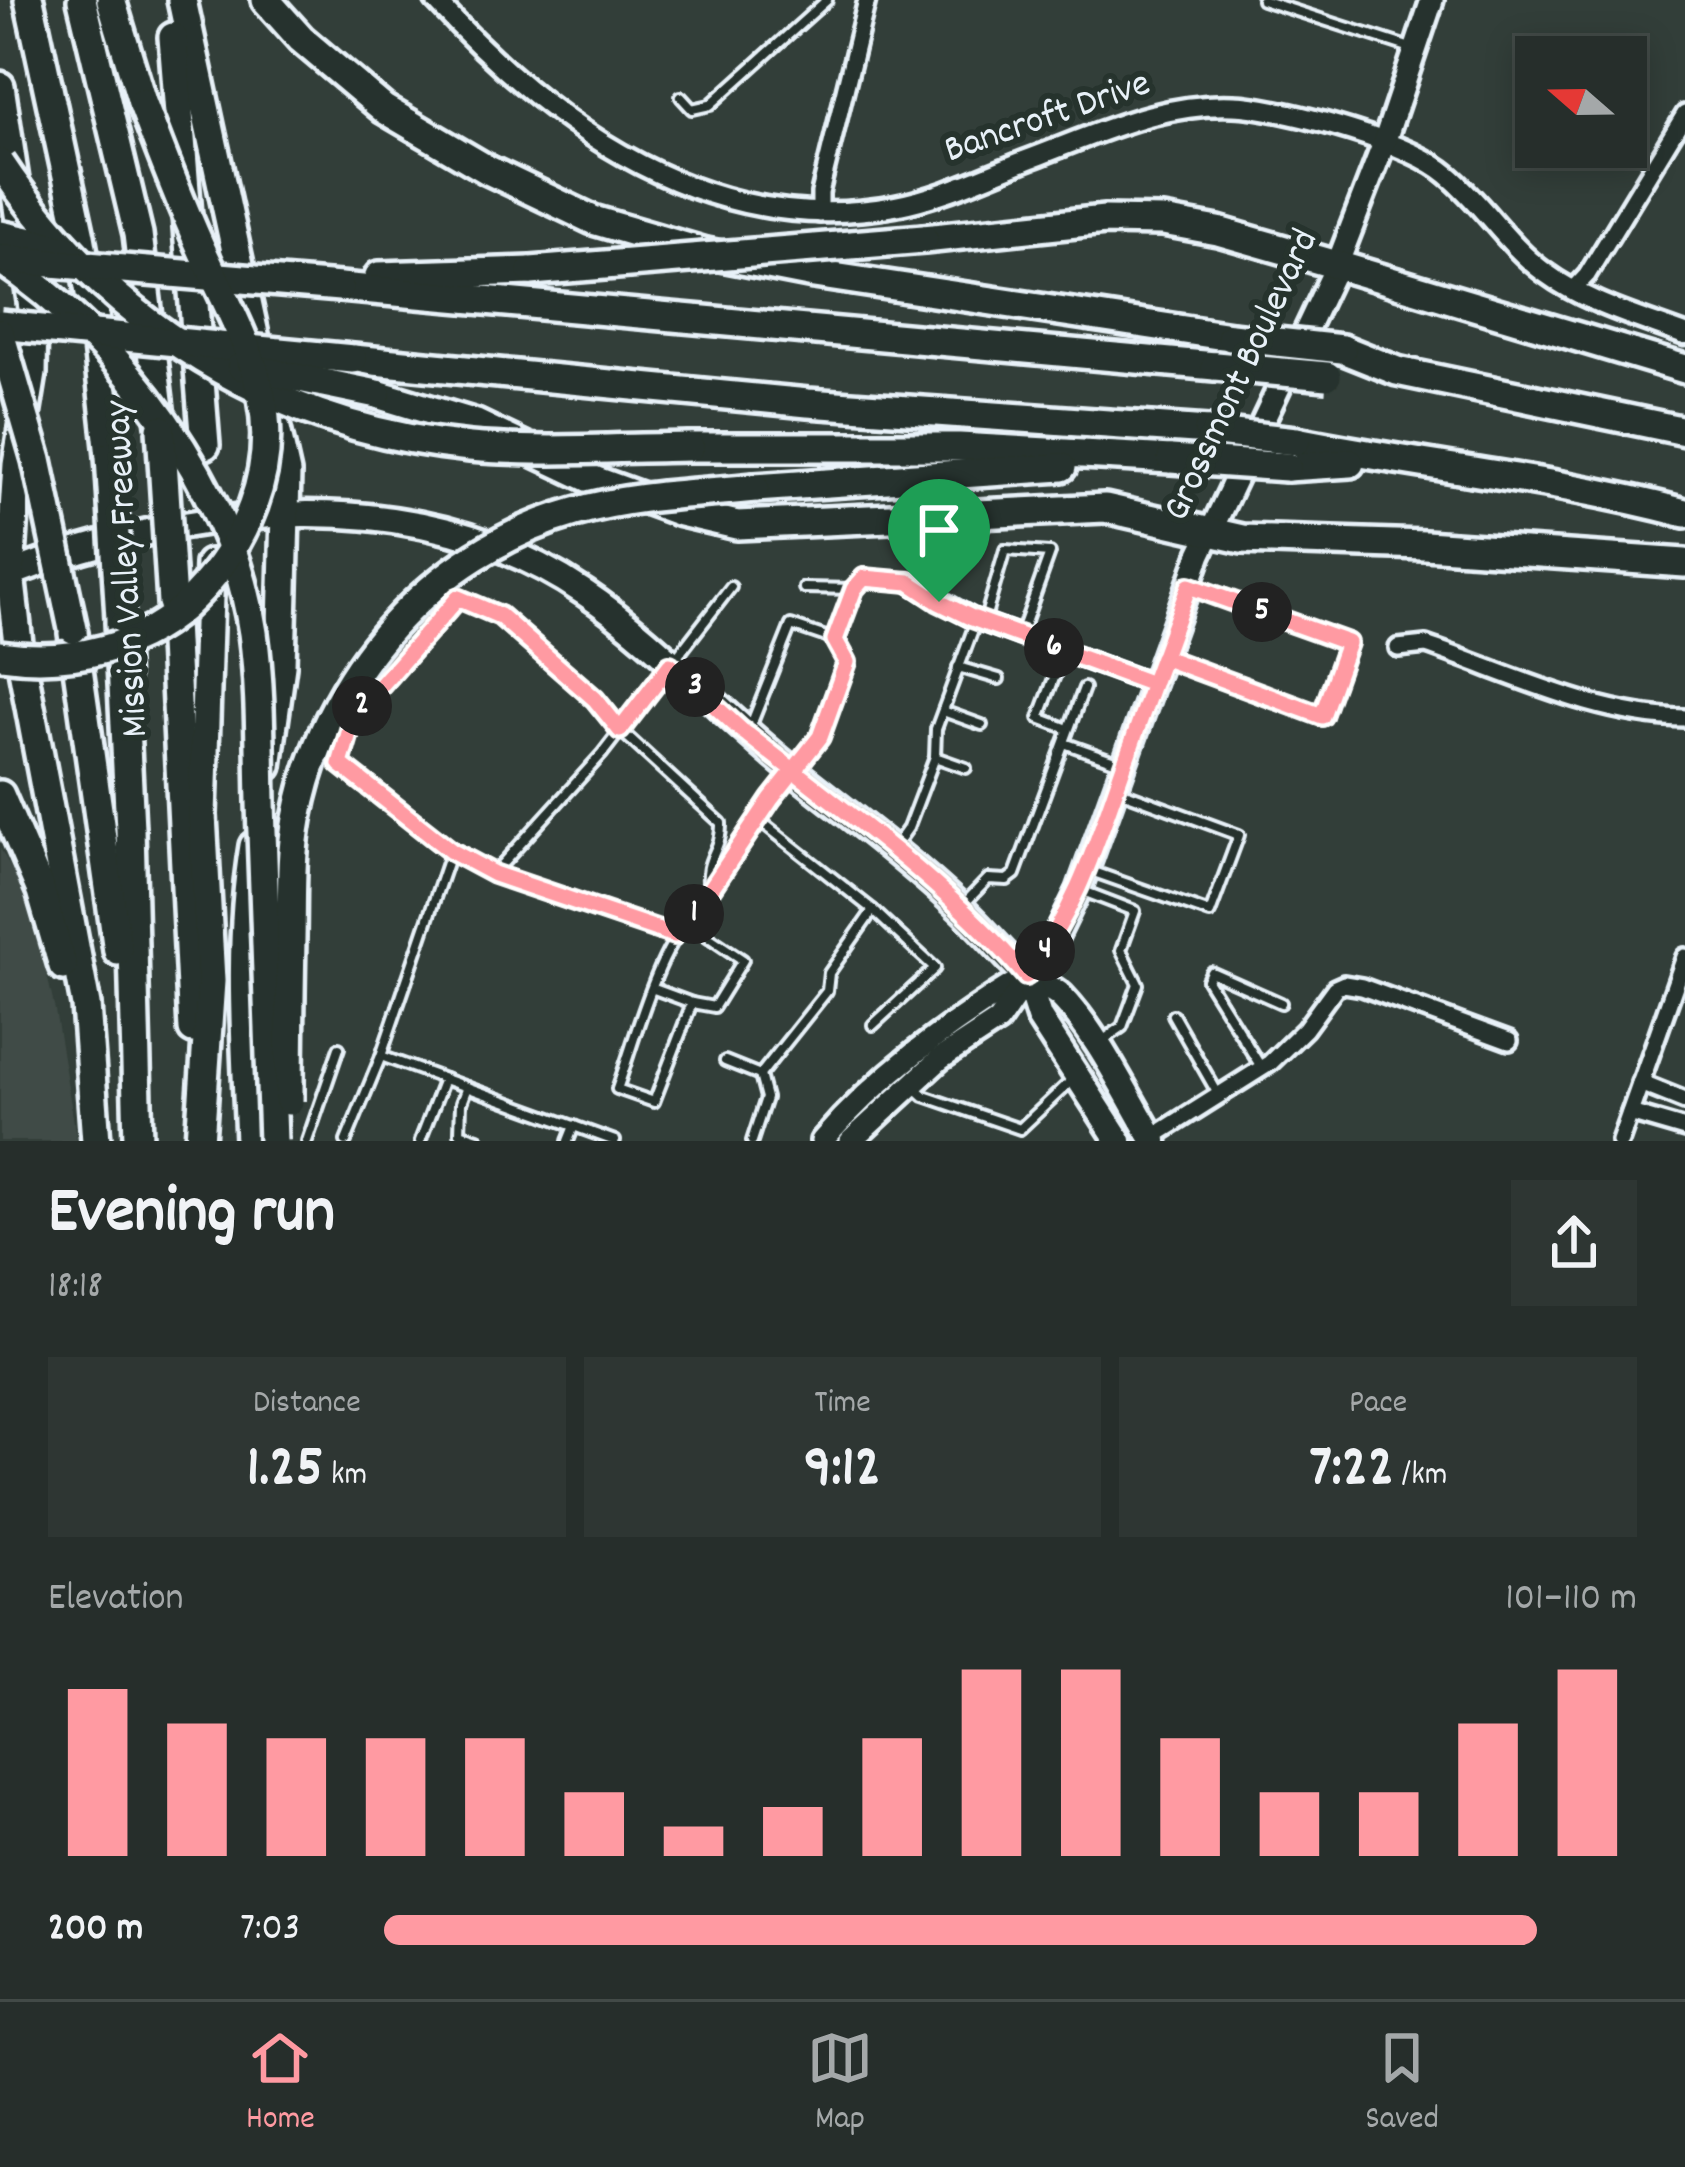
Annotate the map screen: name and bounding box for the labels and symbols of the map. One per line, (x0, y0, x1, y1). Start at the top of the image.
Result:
north arrow (1515, 36, 1647, 168)
street label: Bancroft Drive (938, 58, 1158, 180)
street label: Grossmont Boulevard (1151, 221, 1335, 531)
street label: Mission Valley Freeway (93, 398, 165, 739)
pin (888, 479, 990, 602)
pin: 5 (1232, 582, 1292, 642)
pin: 6 (1024, 618, 1084, 678)
pin: 3 (665, 657, 725, 717)
pin: 2 (332, 676, 392, 736)
pin: 1 (664, 884, 724, 944)
pin: 4 (1015, 921, 1075, 981)

